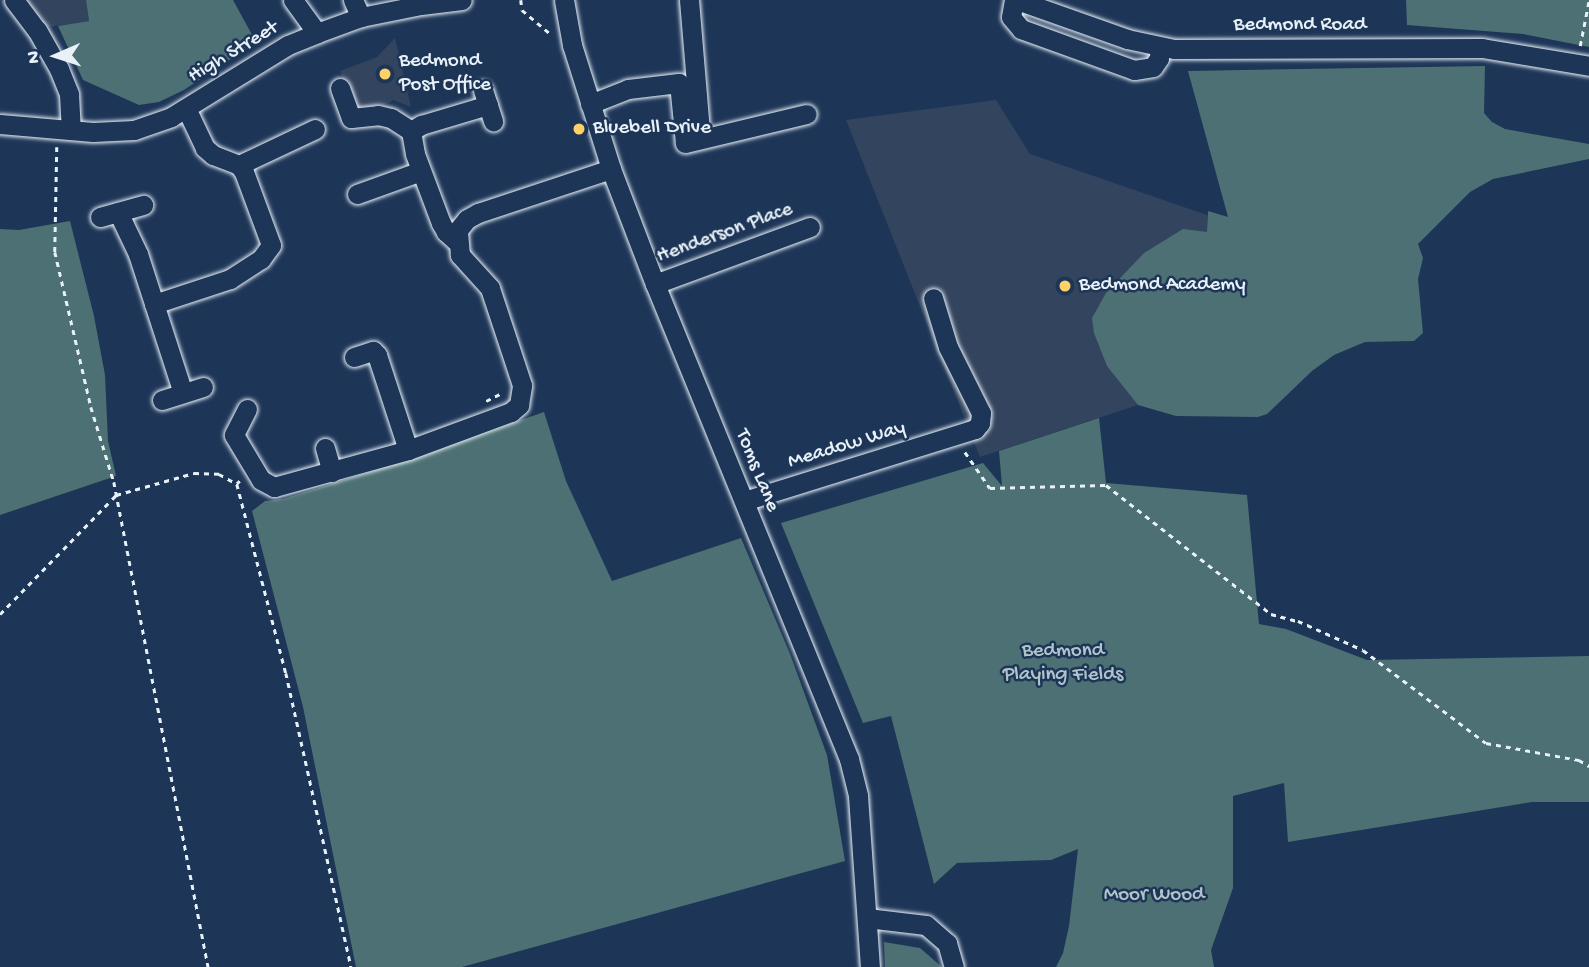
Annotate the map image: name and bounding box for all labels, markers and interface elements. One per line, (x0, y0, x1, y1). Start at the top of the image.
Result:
street label: Bedmond Road (1234, 13, 1366, 39)
street label: High Street (184, 16, 284, 90)
north arrow (21, 21, 91, 91)
place label: Bedmond Post Office (399, 49, 491, 99)
text: N (23, 50, 46, 64)
marker: Bedmond Post Office (377, 66, 393, 82)
place label: Bluebell Drive (593, 116, 711, 142)
marker: Bluebell Drive (571, 121, 587, 137)
street label: Henderson Place (654, 198, 796, 270)
place label: Bedmond Academy (1079, 273, 1246, 299)
marker: Bedmond Academy (1057, 278, 1073, 294)
street label: Meadow Way (785, 416, 909, 476)
street label: Toms Lane (728, 426, 784, 516)
park label: Bedmond Playing Fields (1003, 639, 1123, 689)
park label: Moor Wood (1104, 883, 1204, 909)

